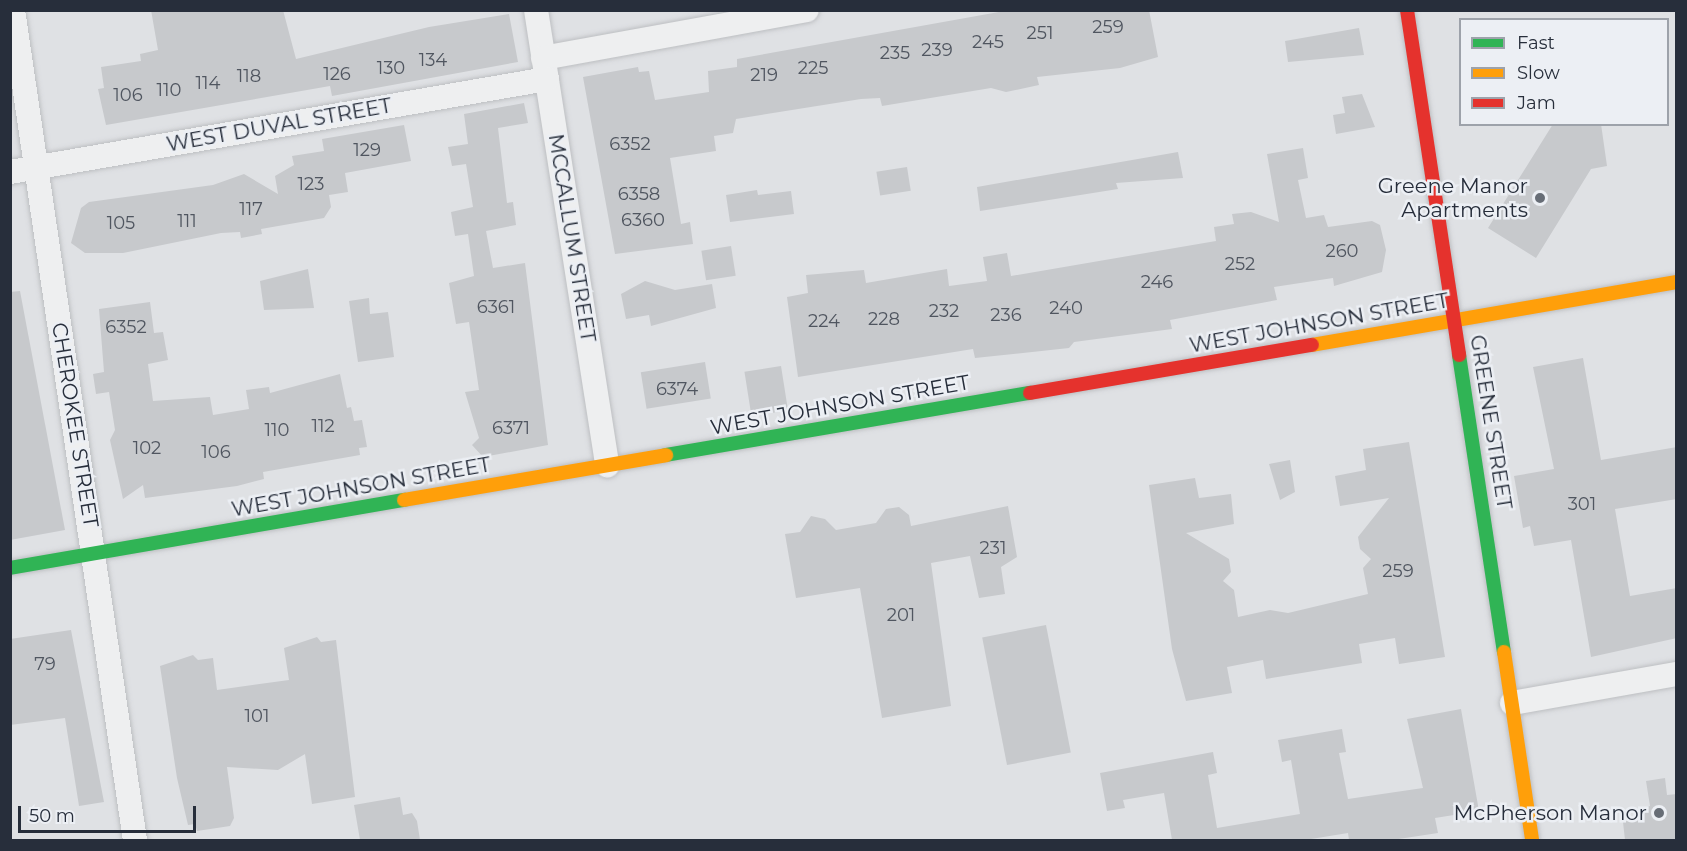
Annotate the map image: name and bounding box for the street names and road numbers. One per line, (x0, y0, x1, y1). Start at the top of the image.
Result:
street label: WEST DUVAL STREET (164, 93, 394, 157)
street label: MCCALLUM STREET (543, 132, 601, 344)
street label: WEST JOHNSON STREET (1187, 288, 1451, 358)
street label: CHEROKEE STREET (46, 321, 104, 529)
street label: GREENE STREET (1465, 333, 1517, 511)
street label: WEST JOHNSON STREET (708, 370, 972, 440)
street label: WEST JOHNSON STREET (229, 452, 493, 522)

